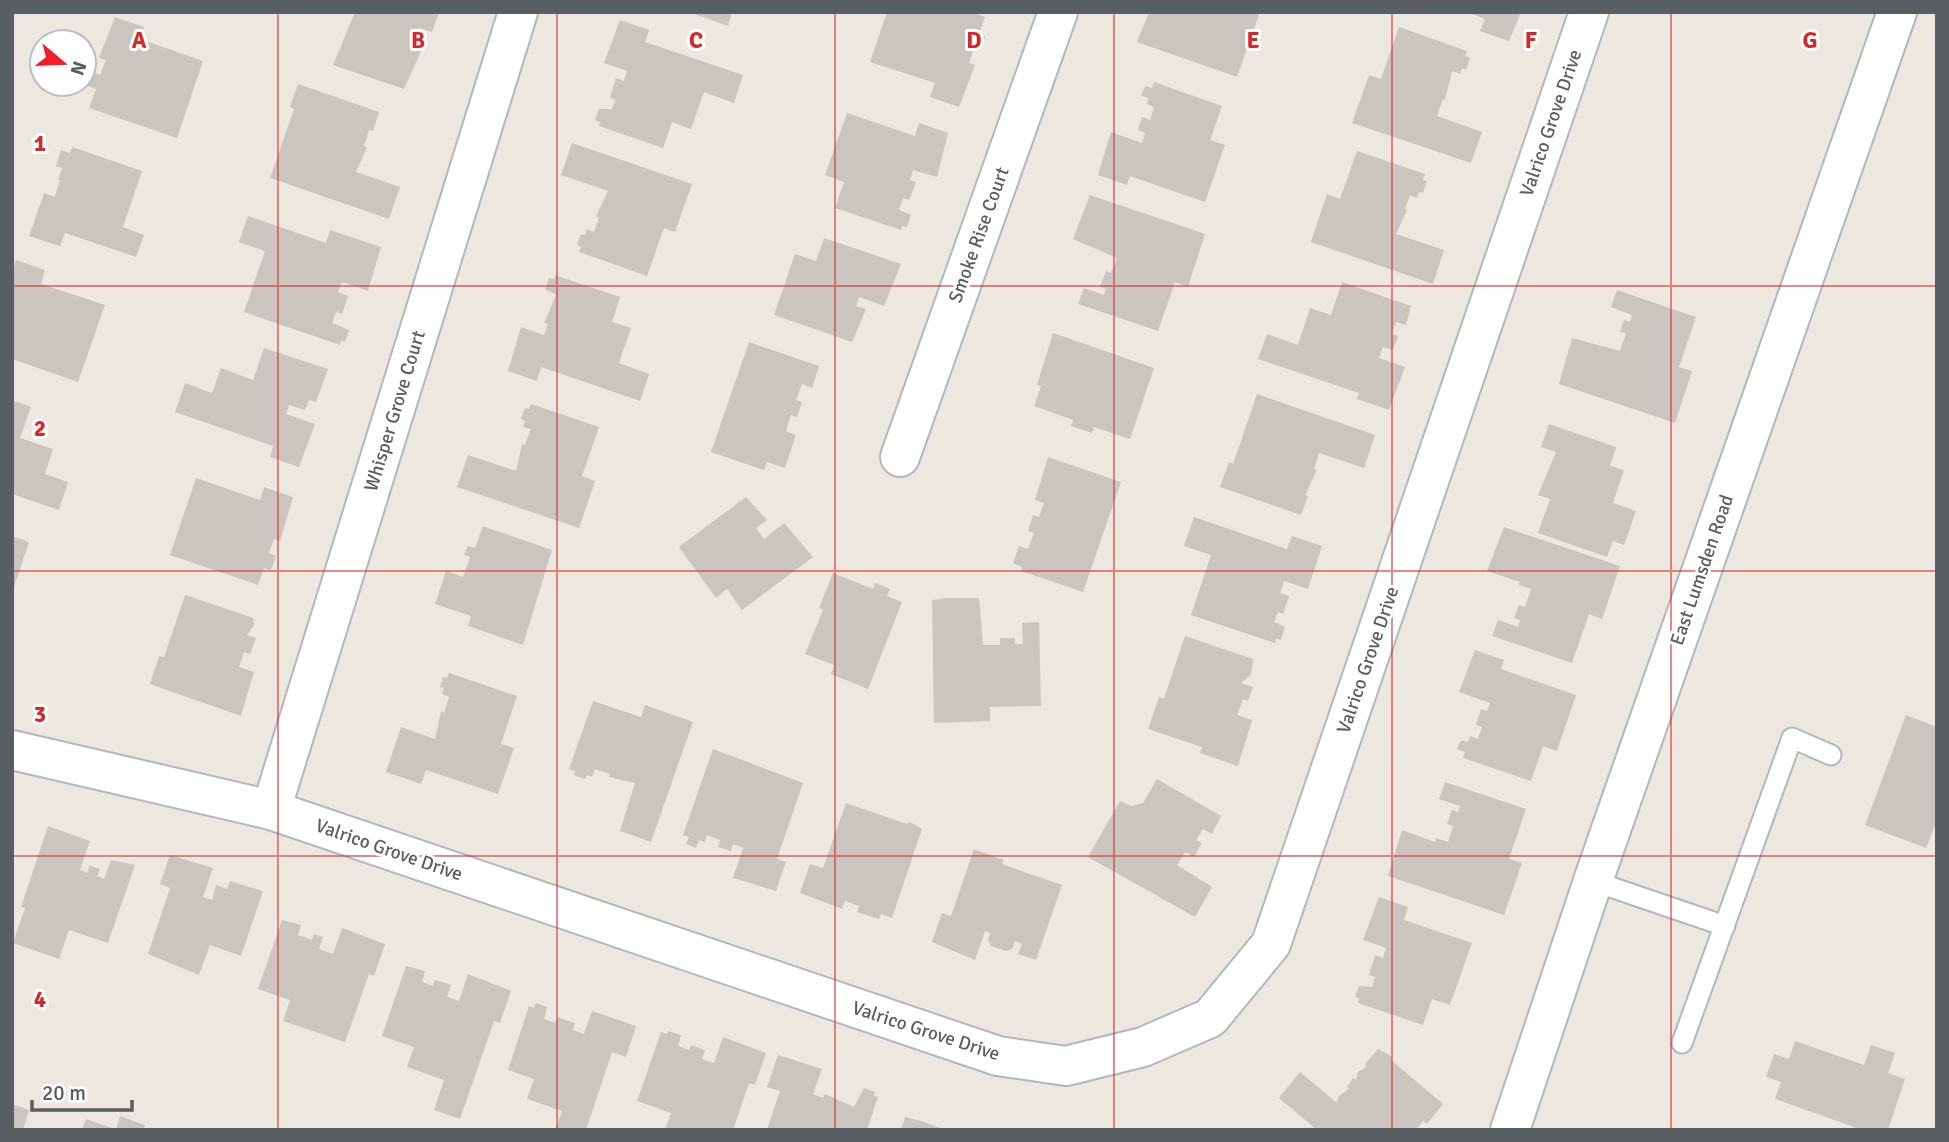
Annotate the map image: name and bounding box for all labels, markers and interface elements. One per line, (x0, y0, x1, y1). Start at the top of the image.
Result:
text: A (132, 26, 147, 55)
text: B (411, 26, 425, 55)
text: C (689, 26, 703, 55)
text: D (966, 26, 982, 55)
text: E (1246, 26, 1260, 55)
text: F (1525, 26, 1537, 55)
text: G (1802, 26, 1818, 55)
north arrow (28, 28, 98, 98)
street label: Valrico Grove Drive (1515, 46, 1587, 200)
text: N (65, 58, 92, 78)
text: 1 (34, 129, 46, 158)
street label: Smoke Rise Court (943, 164, 1015, 306)
street label: Whisper Grove Court (359, 327, 431, 494)
text: 2 (34, 414, 46, 443)
street label: East Lumsden Road (1665, 492, 1739, 648)
street label: Valrico Grove Drive (1332, 583, 1404, 737)
text: 3 (34, 700, 46, 729)
street label: Valrico Grove Drive (312, 814, 466, 886)
text: 4 (34, 985, 46, 1014)
street label: Valrico Grove Drive (849, 996, 1003, 1066)
scale bar (32, 1068, 131, 1112)
text: 20 m (42, 1080, 86, 1106)

